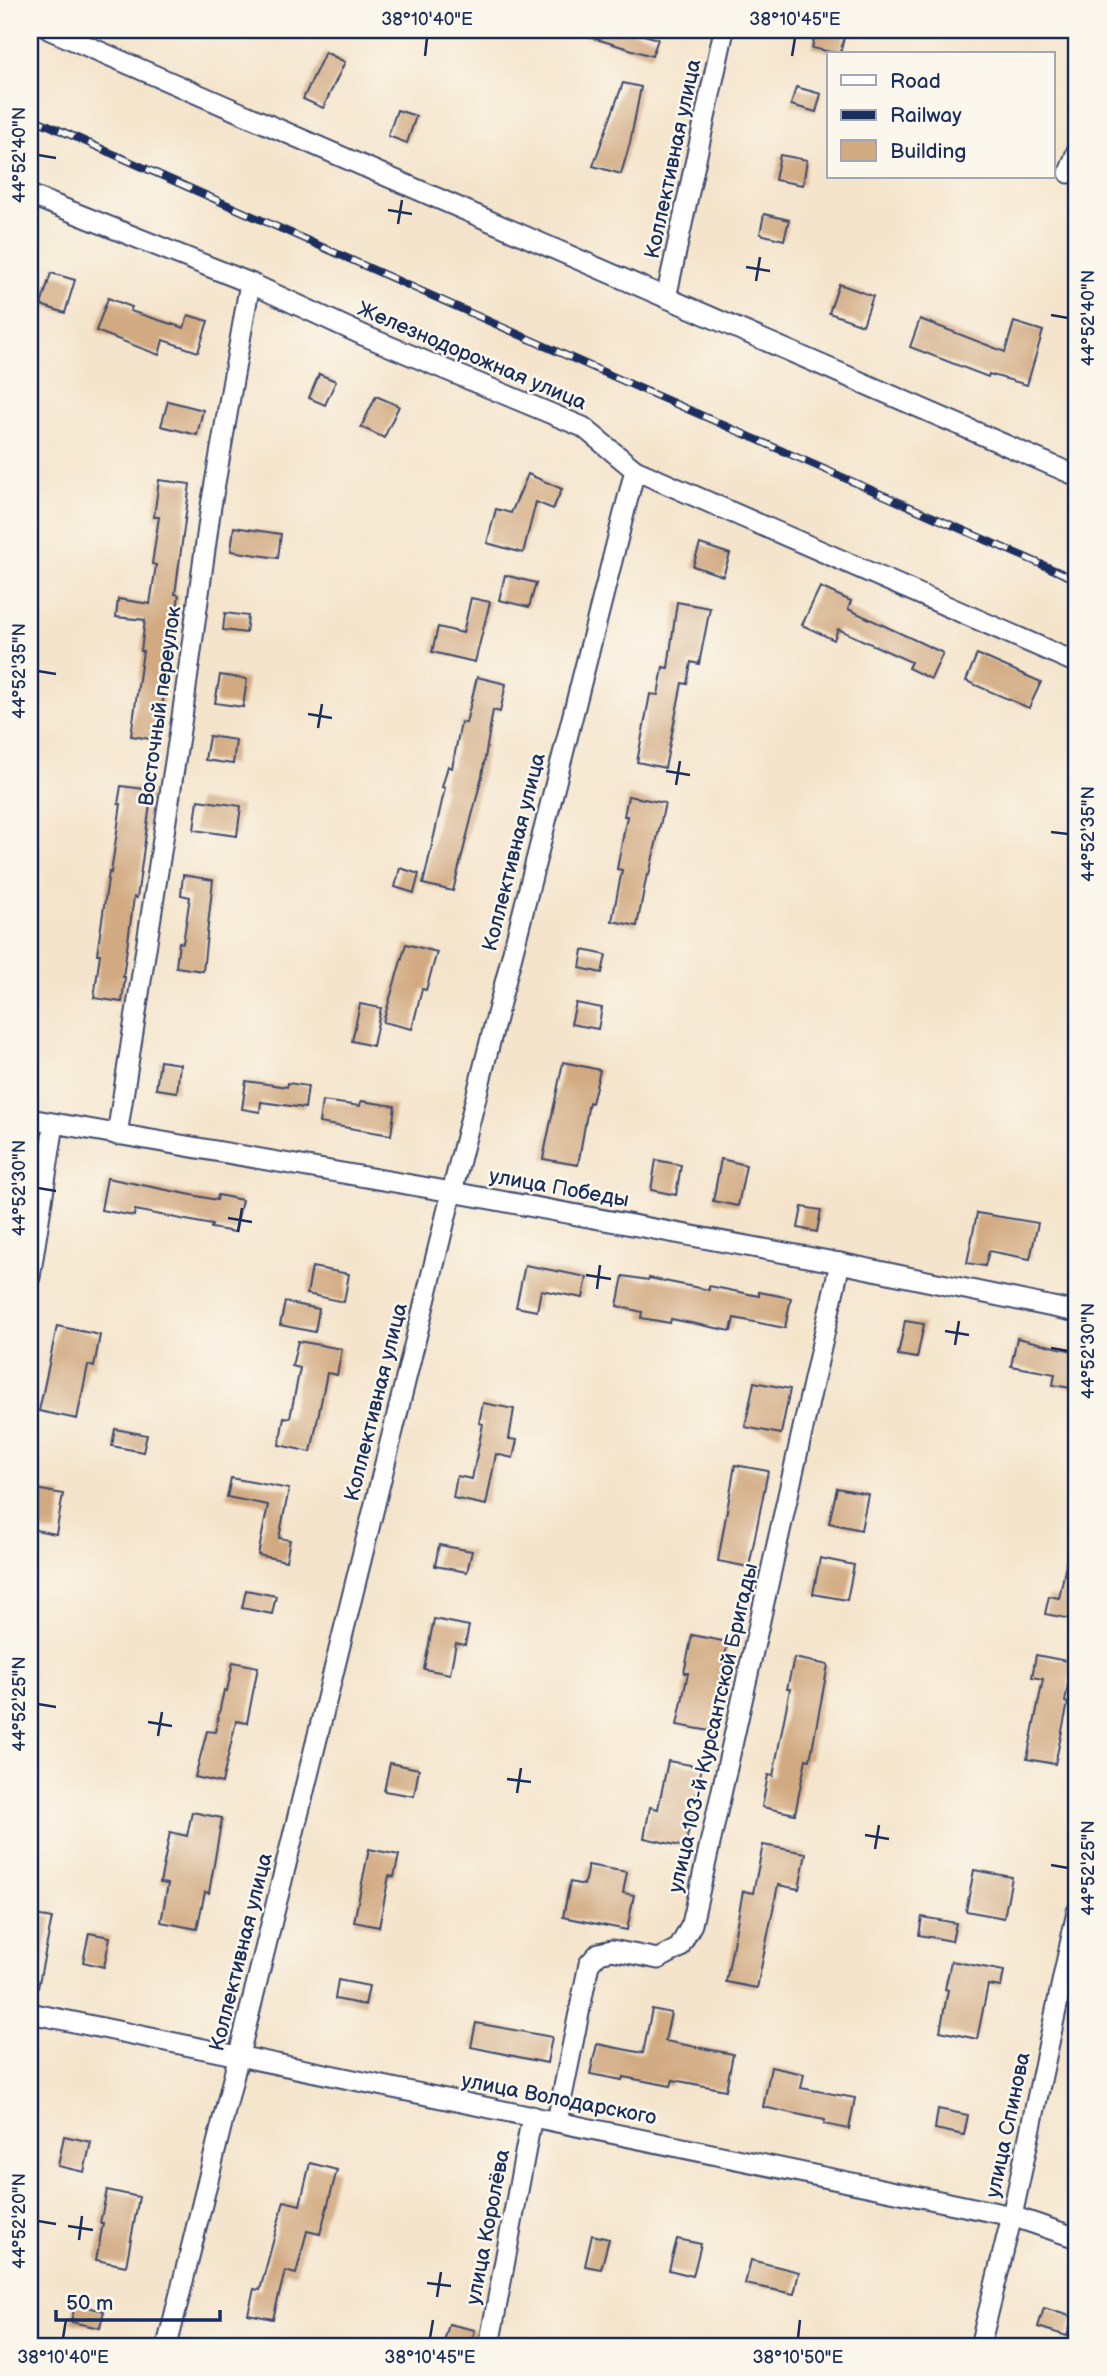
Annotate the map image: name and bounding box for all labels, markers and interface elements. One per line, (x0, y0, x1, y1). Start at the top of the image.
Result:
text: 38°10'40"E (381, 9, 473, 30)
text: 38°10'45"E (749, 9, 841, 30)
legend (827, 52, 1054, 178)
street label: Коллективная улица (640, 56, 706, 261)
text: Road (890, 69, 941, 94)
text: Railway (890, 103, 962, 128)
text: 44°52'40"N (9, 107, 30, 203)
text: Building (890, 139, 966, 164)
text: 44°52'40"N (1078, 270, 1099, 366)
street label: Железнодорожная улица (354, 296, 591, 416)
street label: Восточный переулок (134, 604, 186, 808)
text: 44°52'35"N (9, 623, 30, 719)
street label: Коллективная улица (477, 750, 551, 954)
text: 44°52'35"N (1078, 786, 1099, 882)
text: 44°52'30"N (9, 1140, 30, 1236)
street label: улица Победы (487, 1163, 631, 1213)
street label: Коллективная улица (339, 1300, 413, 1504)
text: 44°52'30"N (1078, 1303, 1099, 1399)
street label: улица 103-й Курсантской Бригады (663, 1561, 763, 1895)
text: 44°52'25"N (9, 1656, 30, 1752)
text: 44°52'25"N (1078, 1820, 1099, 1916)
street label: Коллективная улица (204, 1850, 278, 2054)
street label: улица Спинова (980, 2049, 1036, 2200)
street label: улица Володарского (459, 2068, 659, 2130)
street label: улица Королёва (461, 2147, 515, 2307)
text: 44°52'20"N (9, 2173, 30, 2269)
scale bar (56, 2278, 220, 2322)
text: 50 m (66, 2291, 113, 2316)
text: 38°10'40"E (17, 2347, 109, 2368)
text: 38°10'45"E (384, 2347, 476, 2368)
text: 38°10'50"E (753, 2347, 844, 2368)

